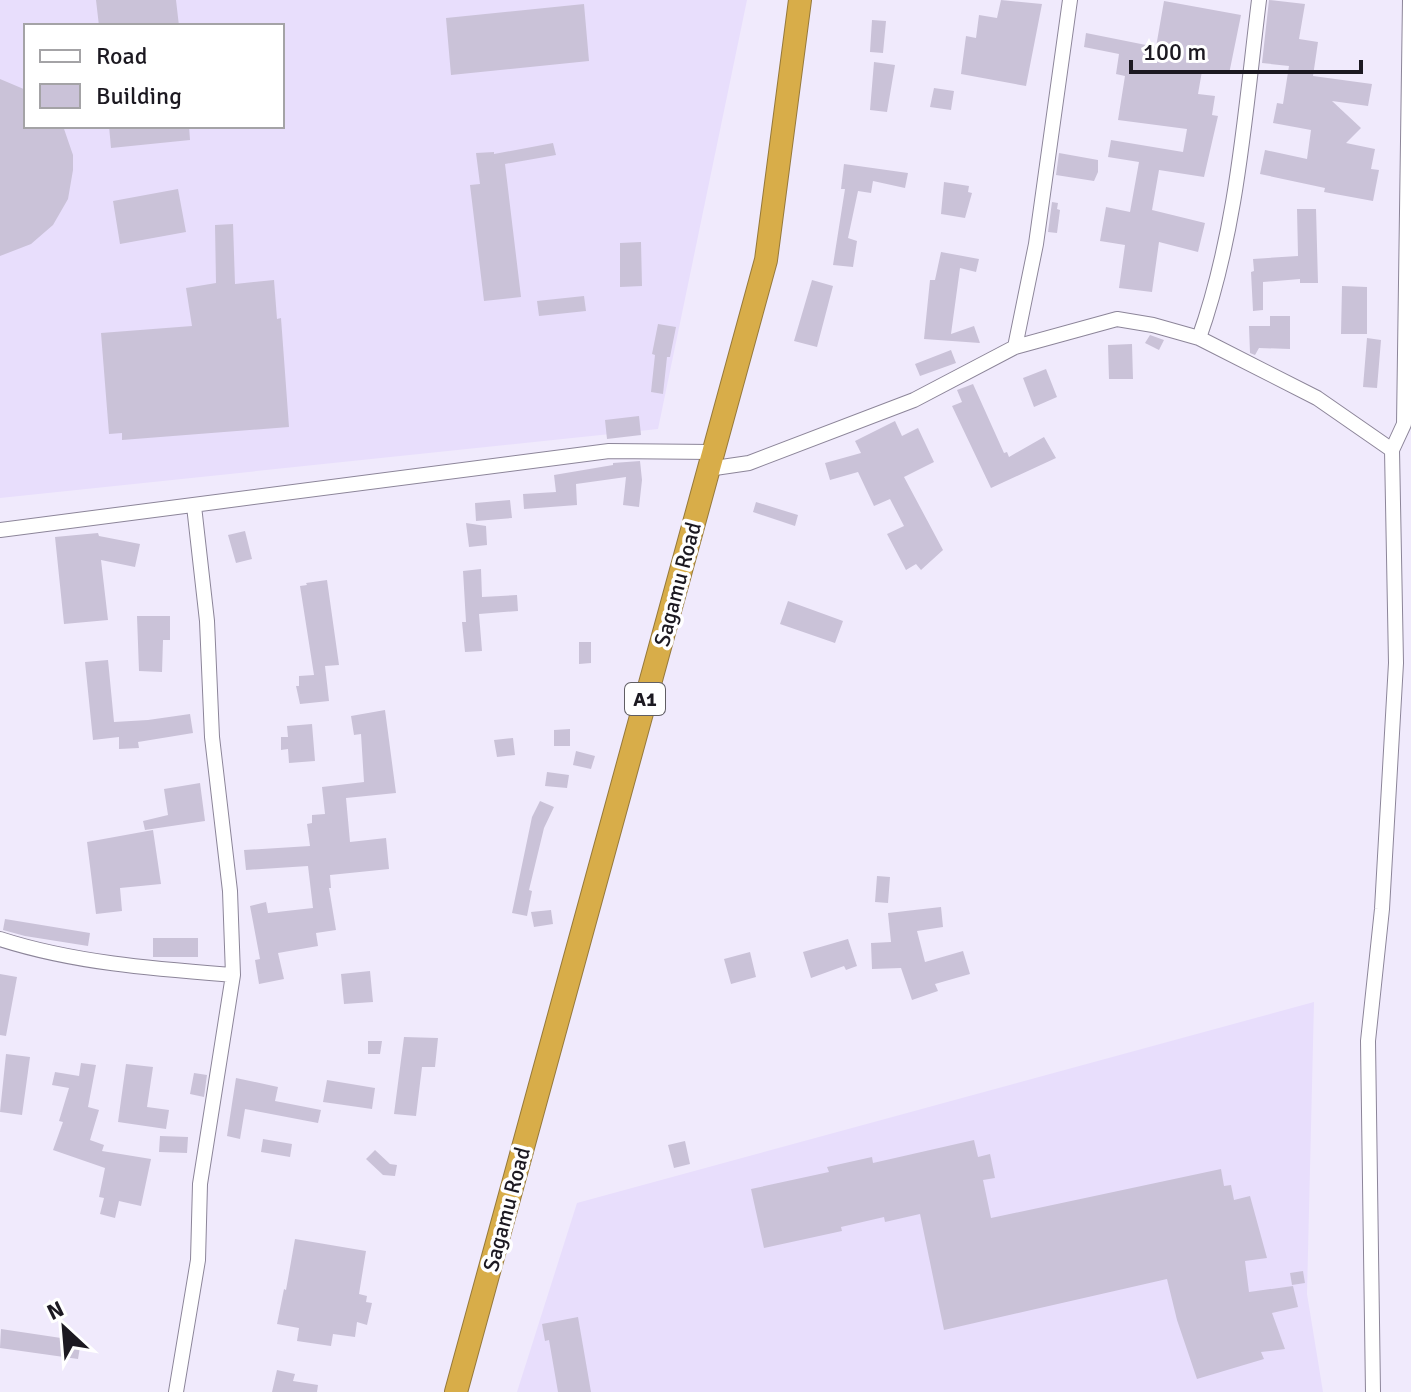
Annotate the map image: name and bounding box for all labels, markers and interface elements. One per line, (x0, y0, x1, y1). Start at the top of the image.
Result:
legend (24, 24, 284, 128)
scale bar (1131, 24, 1361, 74)
text: 100 m (1143, 37, 1206, 67)
text: Road (96, 41, 147, 71)
text: Building (96, 81, 182, 111)
street label: Sagamu Road (648, 519, 707, 649)
road number: A1 (625, 683, 665, 715)
street label: Sagamu Road (477, 1144, 536, 1274)
north arrow (24, 1288, 104, 1368)
text: N (43, 1295, 68, 1326)

